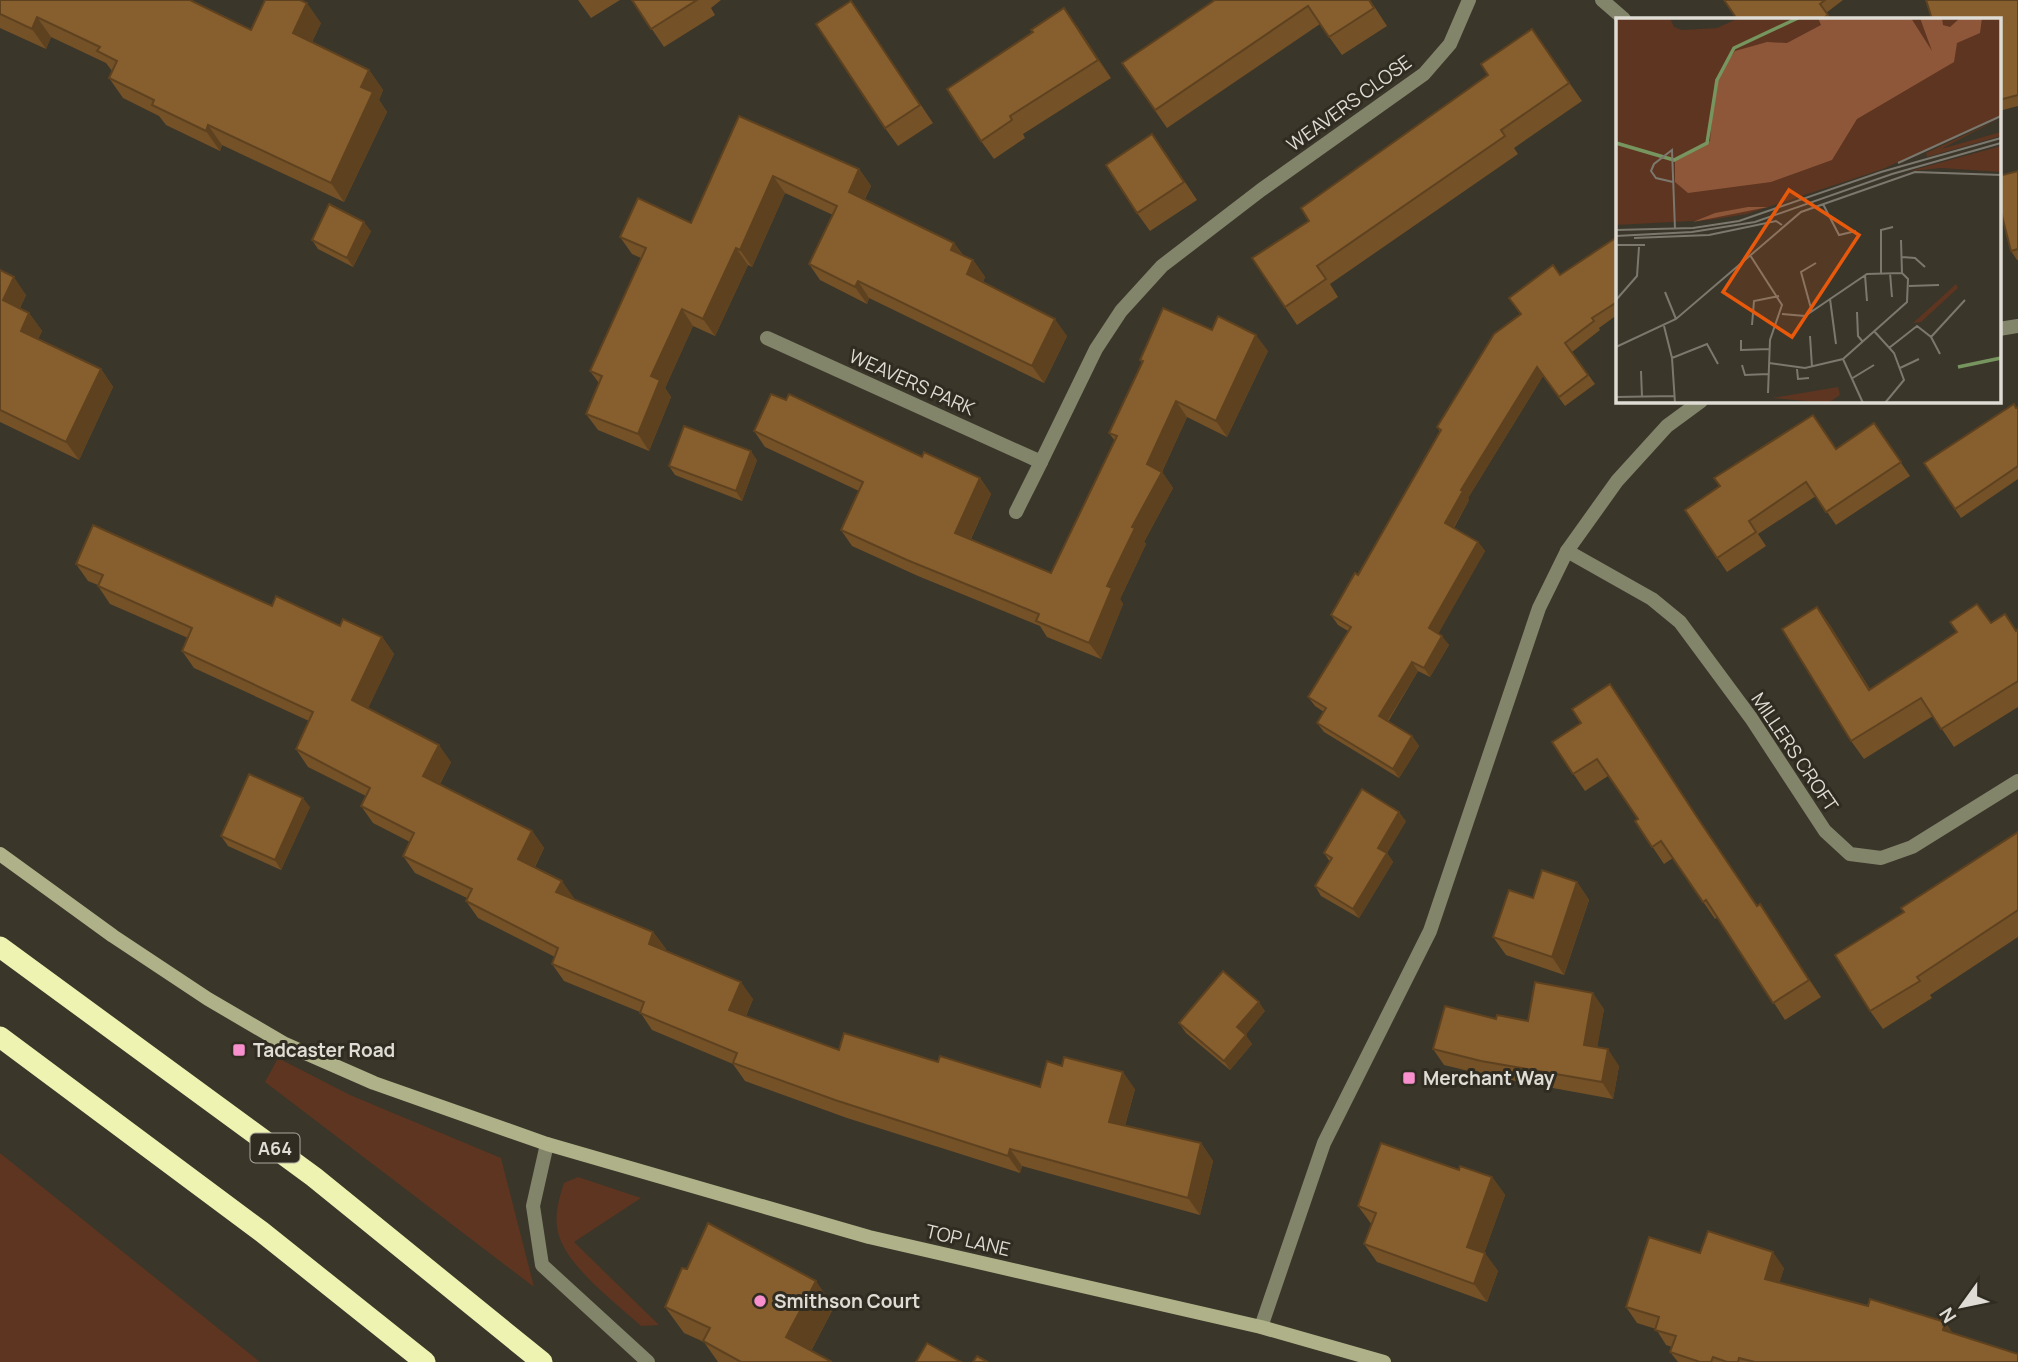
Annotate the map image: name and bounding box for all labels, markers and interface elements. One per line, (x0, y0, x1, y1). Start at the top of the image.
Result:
inset map (1616, 18, 2000, 402)
street label: WEAVERS CLOSE (1281, 49, 1417, 157)
street label: WEAVERS PARK (845, 343, 980, 422)
street label: MILLERS CROFT (1746, 687, 1845, 817)
place label: Tadcaster Road (253, 1037, 395, 1063)
marker: Tadcaster Road (231, 1042, 247, 1058)
place label: Merchant Way (1423, 1065, 1555, 1091)
marker: Merchant Way (1401, 1070, 1417, 1086)
road number: A64 (250, 1134, 300, 1162)
street label: TOP LANE (923, 1218, 1013, 1262)
north arrow (1927, 1271, 1997, 1341)
place label: Smithson Court (774, 1288, 920, 1314)
marker: Smithson Court (752, 1293, 768, 1309)
text: N (1933, 1302, 1962, 1328)

